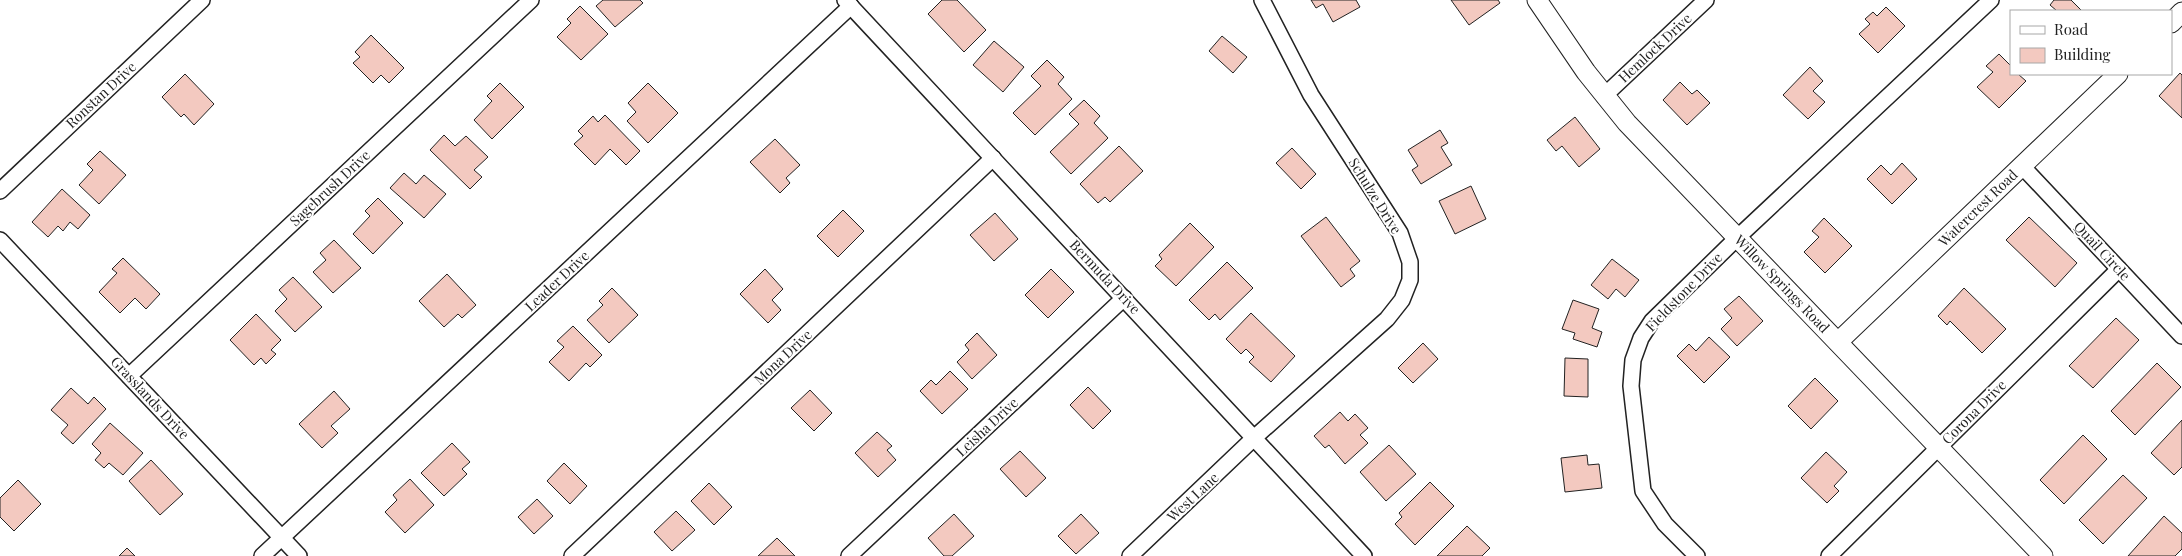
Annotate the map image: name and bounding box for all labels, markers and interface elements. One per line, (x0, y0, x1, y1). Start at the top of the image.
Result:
street label: Hemlock Drive (1614, 9, 1695, 86)
legend (2010, 10, 2172, 75)
text: Road (2054, 19, 2088, 39)
text: Building (2054, 44, 2111, 64)
street label: Ronstan Drive (61, 57, 140, 132)
street label: Sagebrush Drive (285, 145, 374, 230)
street label: Schulze Drive (1345, 154, 1406, 237)
street label: Watercrest Road (1933, 165, 2021, 251)
street label: Quail Circle (2070, 217, 2135, 284)
street label: Willow Springs Road (1730, 230, 1834, 337)
street label: Bermuda Drive (1066, 235, 1145, 318)
street label: Leader Drive (520, 246, 593, 315)
street label: Fieldstone Drive (1641, 248, 1726, 335)
street label: Mona Drive (750, 325, 816, 388)
street label: Grasslands Drive (107, 352, 194, 443)
street label: Corona Drive (1937, 375, 2010, 448)
street label: Leisha Drive (951, 393, 1022, 460)
street label: West Lane (1162, 468, 1223, 526)

